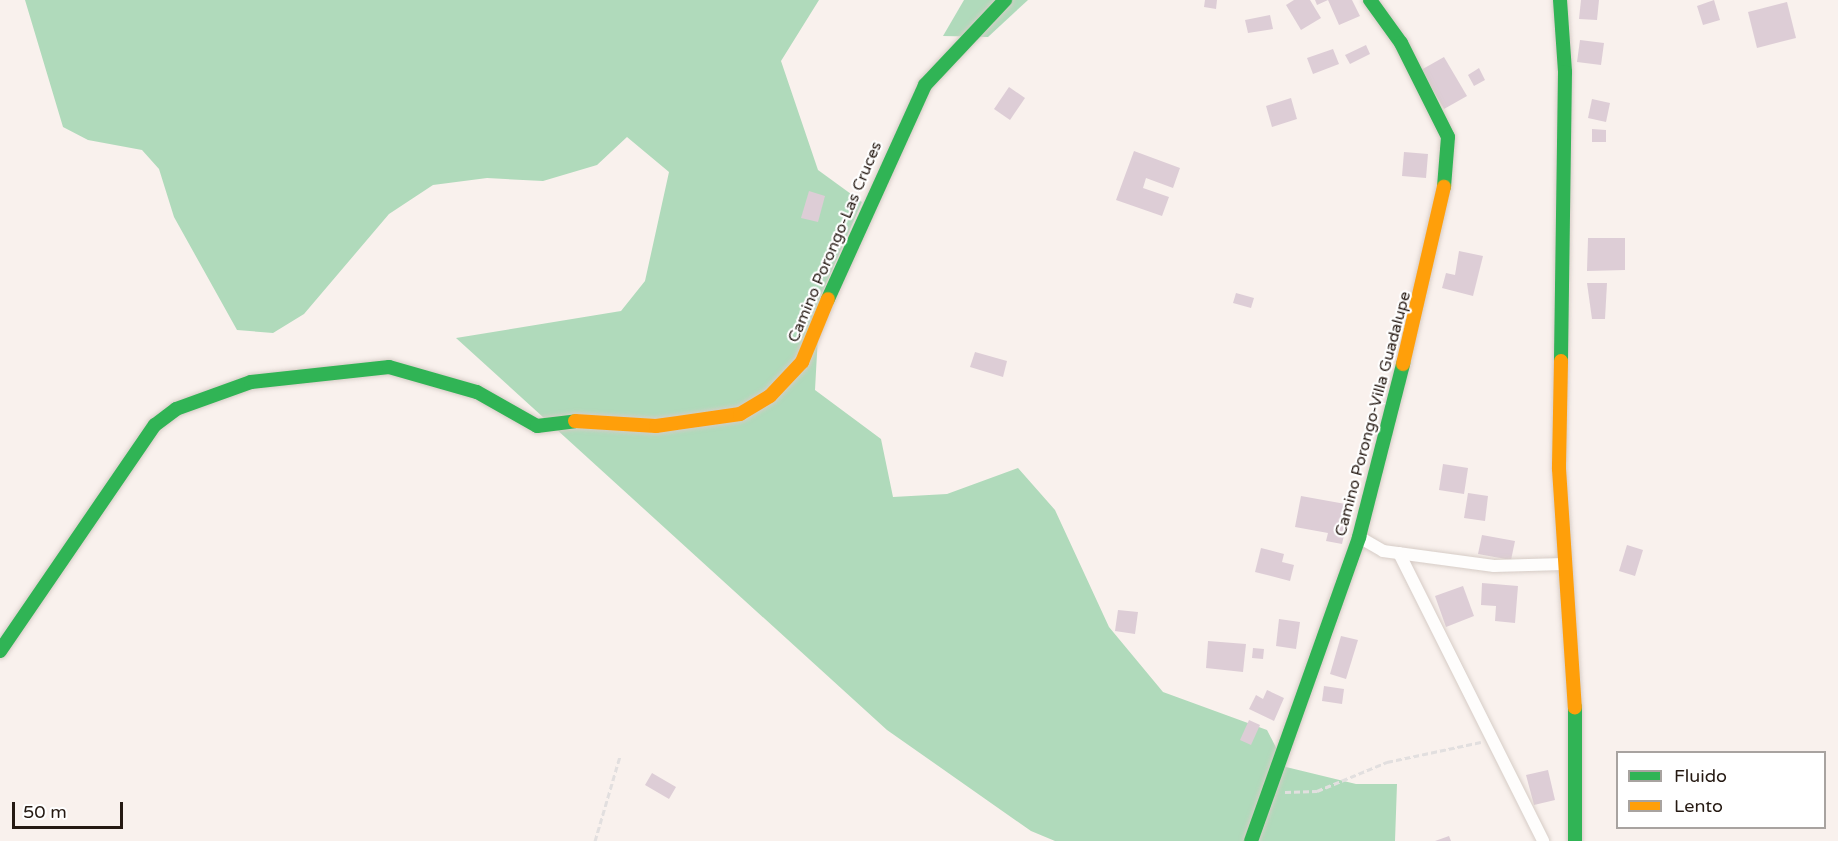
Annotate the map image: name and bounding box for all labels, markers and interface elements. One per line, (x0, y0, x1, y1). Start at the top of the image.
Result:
street label: Camino Porongo-Las Cruces (784, 139, 886, 345)
street label: Camino Porongo-Villa Guadalupe (1331, 289, 1415, 539)
legend (1616, 751, 1826, 829)
text: Fluido (1674, 765, 1727, 787)
scale bar (15, 790, 126, 828)
text: Lento (1674, 795, 1723, 817)
text: 50 m (23, 801, 67, 823)

